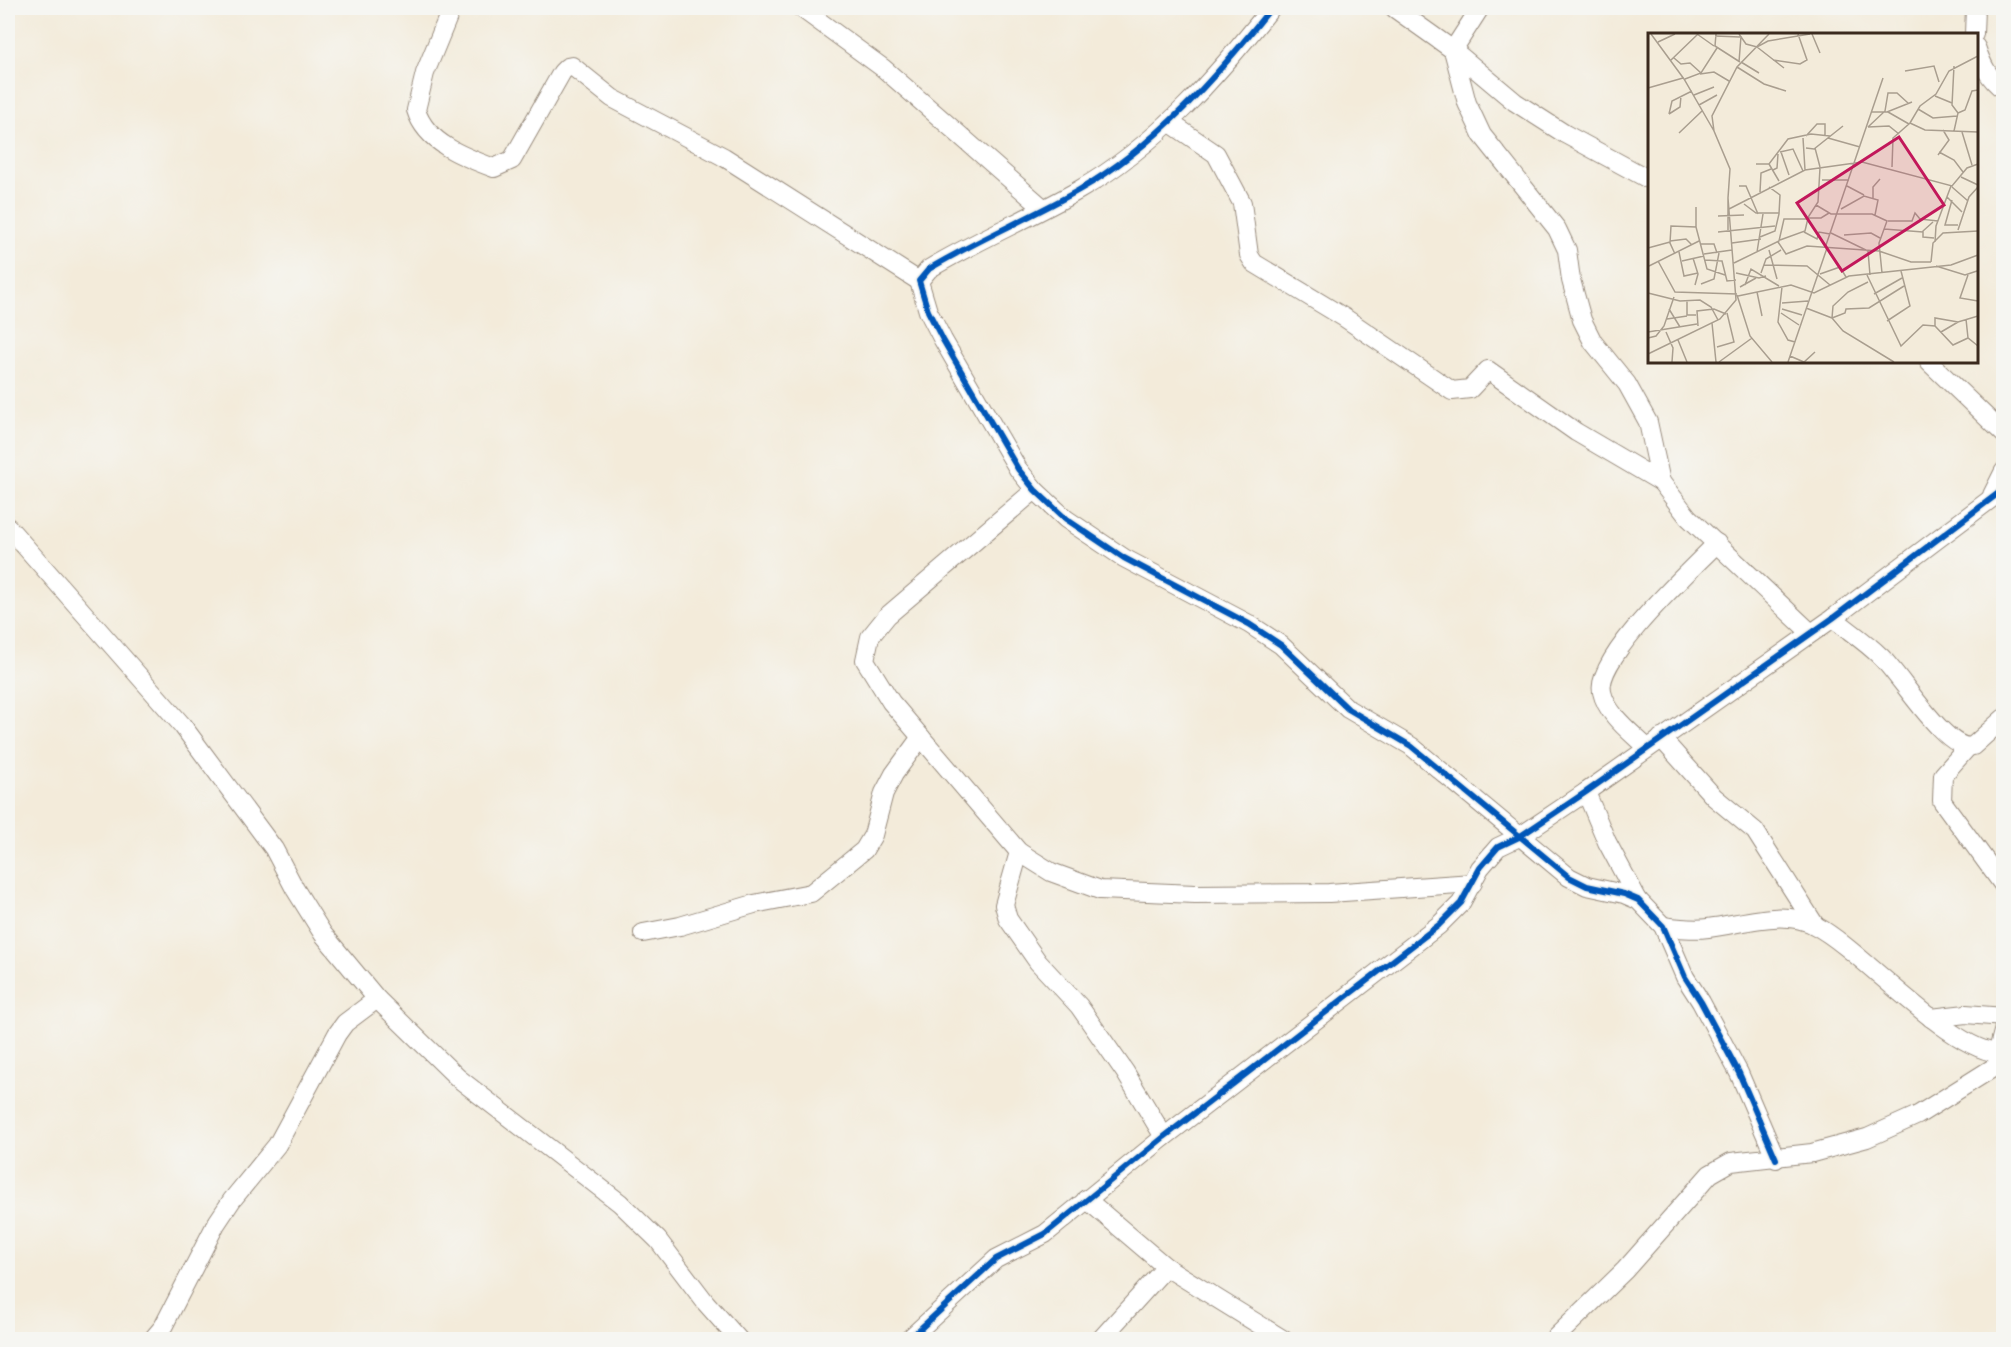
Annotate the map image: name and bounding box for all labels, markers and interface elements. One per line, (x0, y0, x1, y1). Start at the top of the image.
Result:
inset map (1648, 33, 1978, 363)

